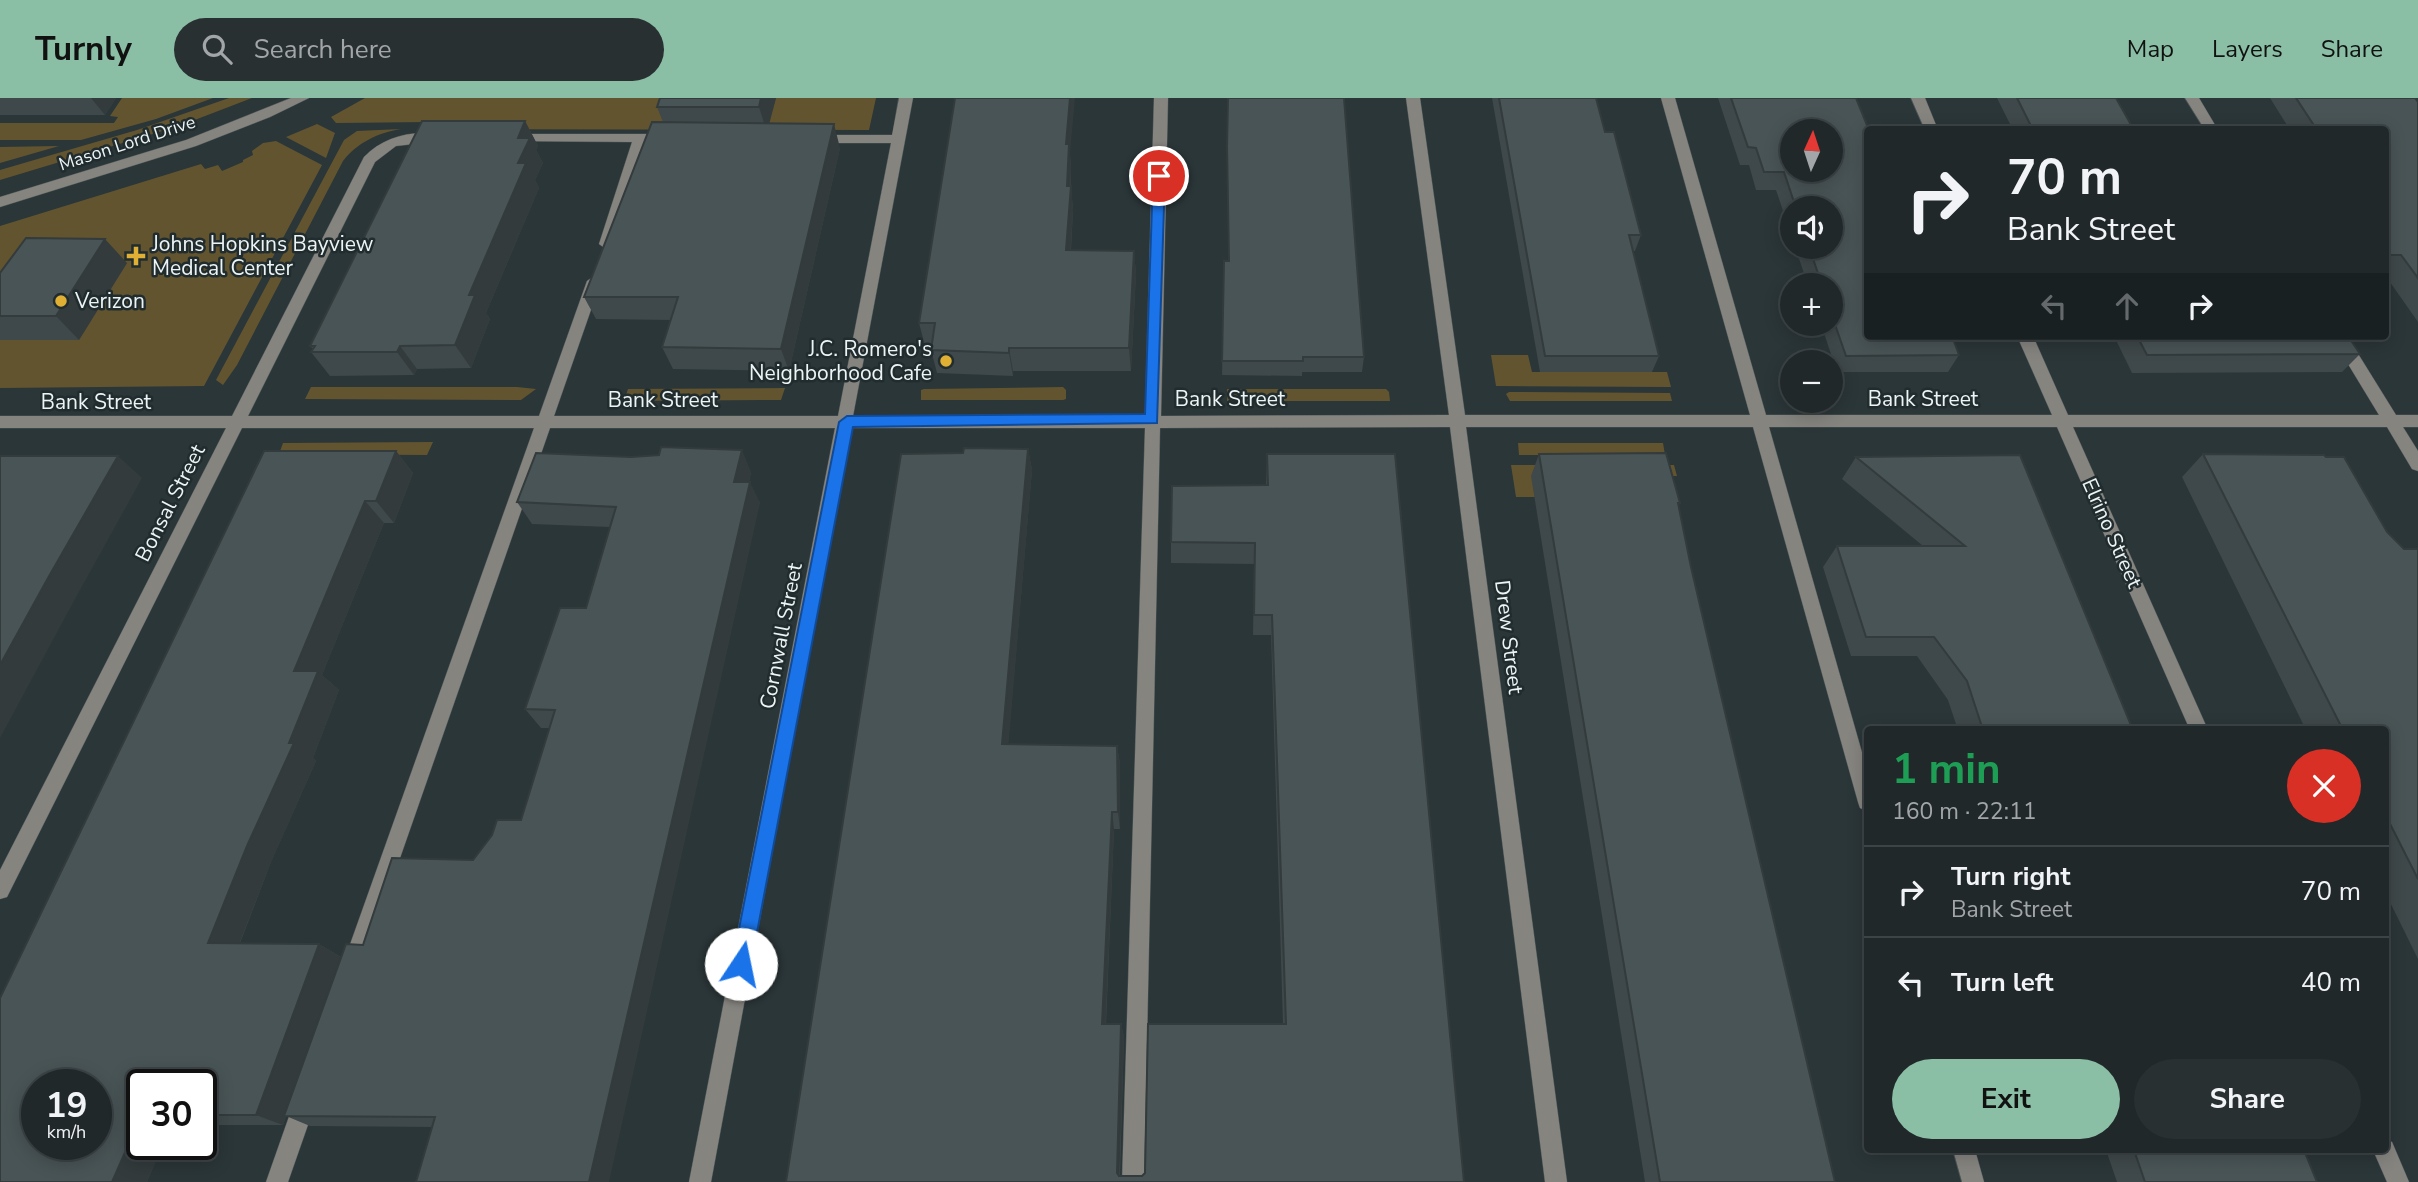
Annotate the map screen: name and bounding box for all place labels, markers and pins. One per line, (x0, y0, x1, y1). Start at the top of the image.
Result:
pin (1129, 146, 1189, 206)
place label: Johns Hopkins Bayview Medical Center (151, 230, 374, 282)
marker: Johns Hopkins Bayview Medical Center (126, 246, 146, 266)
place label: Verizon (74, 287, 145, 315)
marker: Verizon (53, 293, 69, 309)
place label: J.C. Romero's Neighborhood Cafe (749, 335, 932, 387)
marker: J.C. Romero's Neighborhood Cafe (938, 353, 954, 369)

